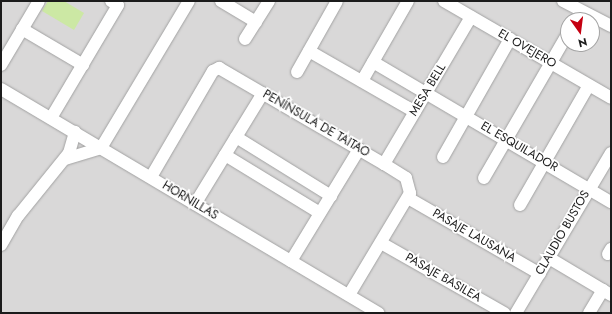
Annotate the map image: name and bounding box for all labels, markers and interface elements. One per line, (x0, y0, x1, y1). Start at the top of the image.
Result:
north arrow (560, 12, 600, 52)
street label: EL OVEJERO (495, 27, 559, 71)
text: N (576, 34, 589, 51)
street label: MESA BELL (407, 61, 449, 119)
street label: PENÍNSULA DE TAITAO (260, 87, 372, 161)
street label: EL ESQUILADOR (478, 119, 560, 175)
street label: HORNILLAS (159, 179, 221, 223)
street label: CLAUDIO BUSTOS (533, 188, 593, 278)
street label: PASAJE LAUSANA (430, 206, 518, 266)
street label: PASAJE BASILEA (403, 250, 483, 306)

